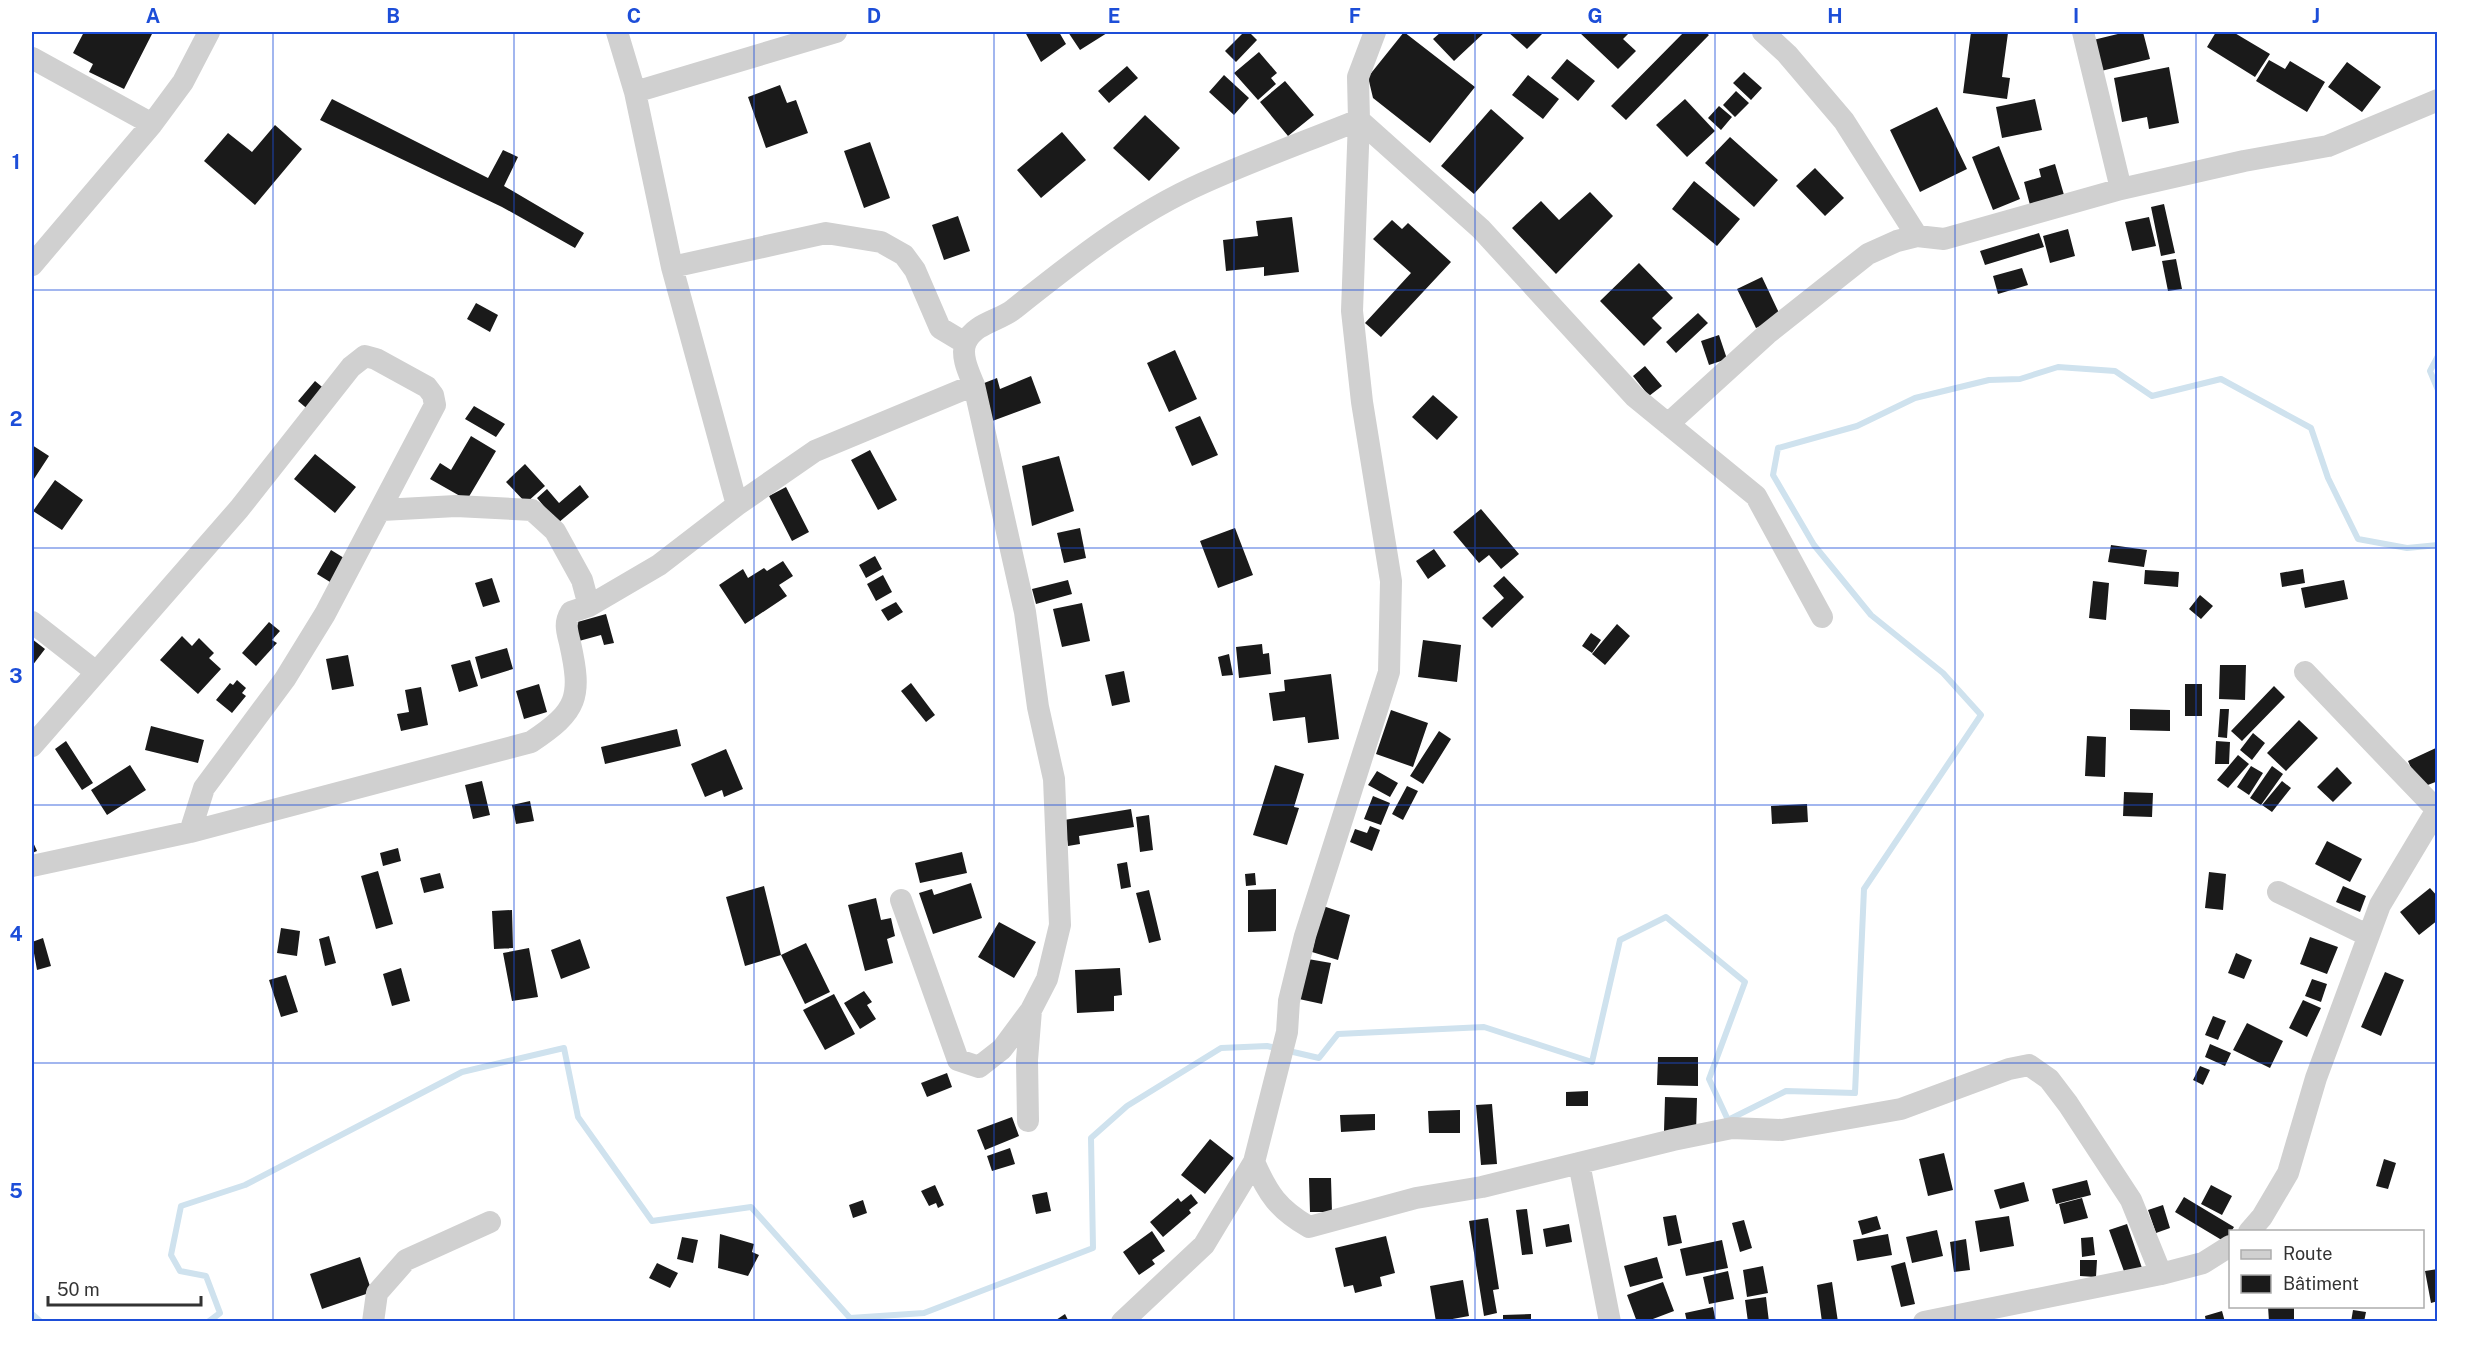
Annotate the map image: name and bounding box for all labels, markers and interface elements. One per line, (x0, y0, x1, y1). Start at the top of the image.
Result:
text: A (146, 4, 160, 28)
text: B (386, 4, 400, 28)
text: C (627, 4, 641, 28)
text: D (867, 4, 881, 28)
text: E (1108, 4, 1120, 28)
text: F (1349, 4, 1361, 28)
text: G (1587, 4, 1603, 28)
text: H (1827, 4, 1843, 28)
text: I (2073, 4, 2079, 28)
text: J (2312, 4, 2320, 28)
text: 1 (12, 150, 20, 174)
text: 2 (10, 407, 22, 431)
text: 3 (9, 664, 23, 688)
text: 4 (9, 922, 23, 946)
text: 5 (9, 1179, 23, 1203)
legend (2229, 1230, 2424, 1308)
text: Route (2283, 1243, 2332, 1264)
scale bar (48, 1269, 201, 1307)
text: Bâtiment (2283, 1273, 2359, 1294)
text: 50 m (57, 1279, 100, 1300)

